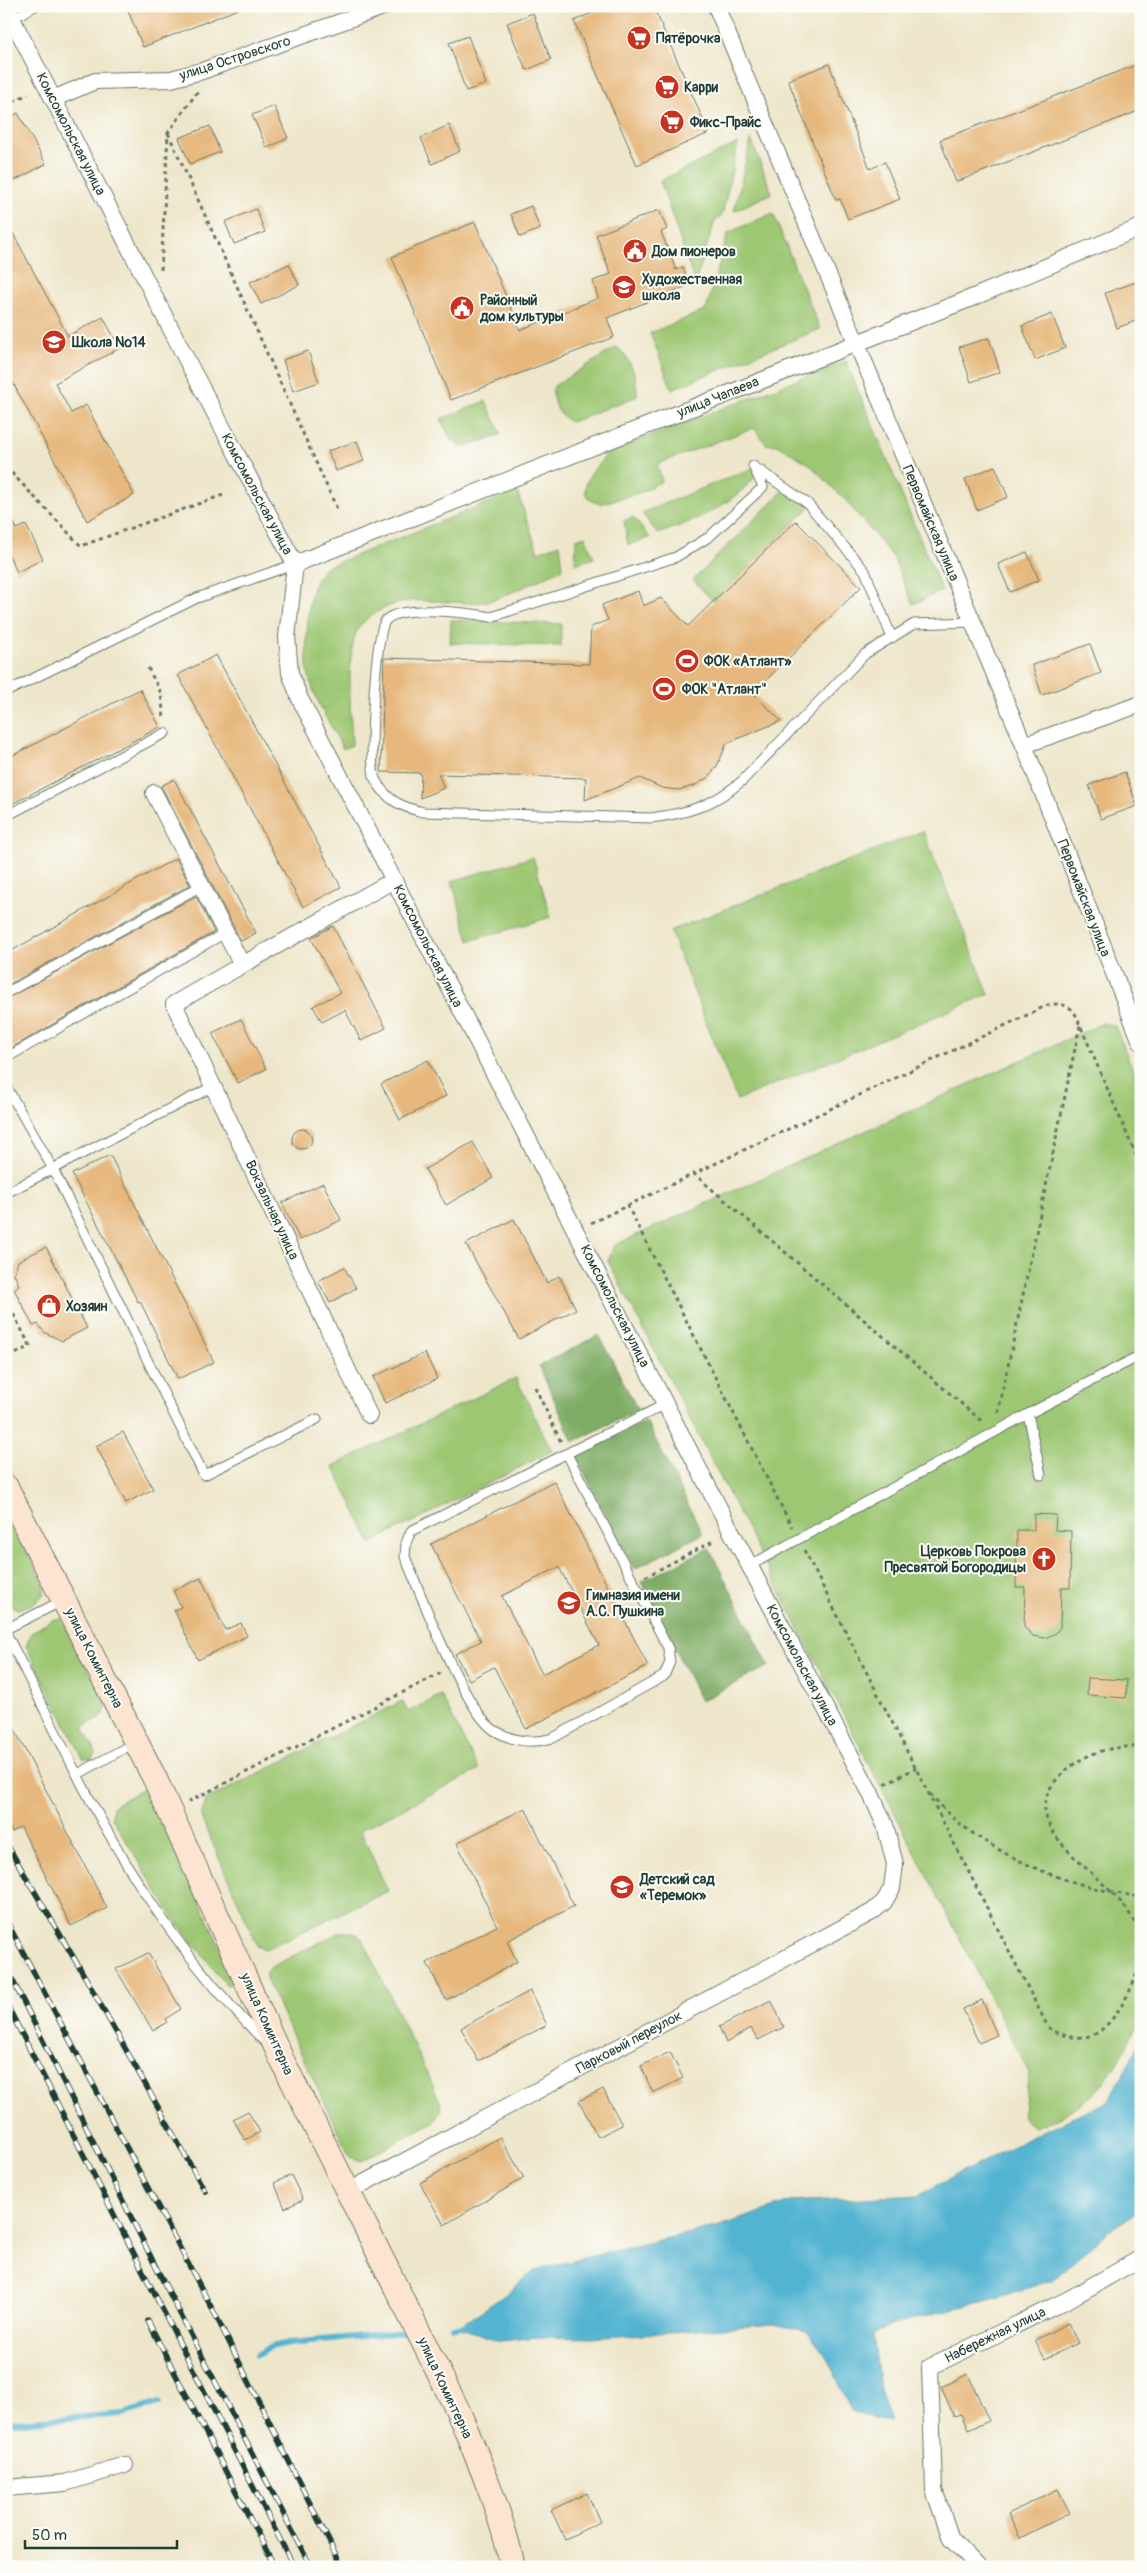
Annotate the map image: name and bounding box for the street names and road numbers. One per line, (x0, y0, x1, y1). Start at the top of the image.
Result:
street label: улица Островского (176, 32, 293, 84)
street label: Комсомольская улица (33, 70, 109, 198)
street label: улица Чапаева (674, 373, 761, 422)
street label: Комсомольская улица (218, 430, 296, 558)
street label: Первомайская улица (899, 463, 963, 583)
street label: Первомайская улица (1054, 837, 1114, 959)
street label: Комсомольская улица (390, 882, 466, 1010)
street label: Вокзальная улица (242, 1158, 302, 1262)
street label: Комсомольская улица (577, 1242, 653, 1370)
street label: Комсомольская улица (763, 1601, 841, 1729)
street label: улица Коминтерна (61, 1604, 127, 1711)
street label: улица Коминтерна (236, 1969, 297, 2078)
street label: Парковый переулок (573, 2007, 685, 2077)
street label: Набережная улица (942, 2303, 1048, 2367)
street label: улица Коминтерна (414, 2334, 476, 2441)

